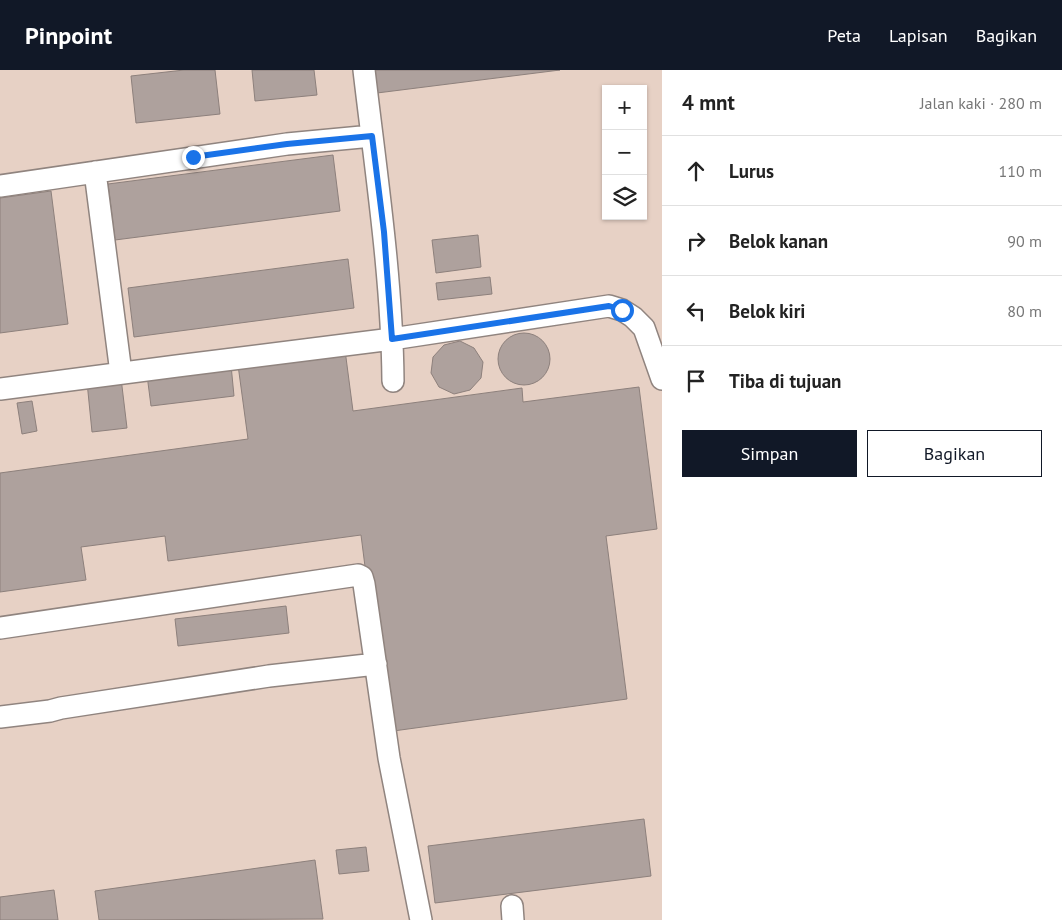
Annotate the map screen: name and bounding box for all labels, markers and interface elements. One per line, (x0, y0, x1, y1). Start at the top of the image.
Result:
text: Pinpoint (25, 20, 112, 51)
text: Peta (827, 24, 861, 47)
text: Lapisan (889, 24, 948, 47)
text: Bagikan (976, 24, 1037, 47)
map controls (602, 85, 647, 220)
button: + (602, 85, 647, 130)
text: 4 mnt (682, 89, 735, 116)
text: Jalan kaki · 280 m (920, 93, 1042, 113)
button: − (602, 130, 647, 175)
route end (182, 146, 205, 169)
icon: ahead (682, 157, 710, 185)
text: Lurus (729, 159, 774, 183)
text: 110 m (999, 161, 1042, 181)
button: layers (602, 175, 647, 220)
icon: right (682, 227, 710, 255)
text: Belok kanan (729, 229, 828, 253)
text: 90 m (1007, 231, 1042, 251)
icon: left (682, 297, 710, 325)
route start (611, 299, 634, 322)
text: Belok kiri (729, 299, 805, 323)
text: 80 m (1007, 301, 1042, 321)
icon: arrive (682, 367, 710, 395)
text: Tiba di tujuan (729, 369, 841, 393)
button: Simpan (682, 430, 857, 477)
button: Bagikan (867, 430, 1042, 477)

